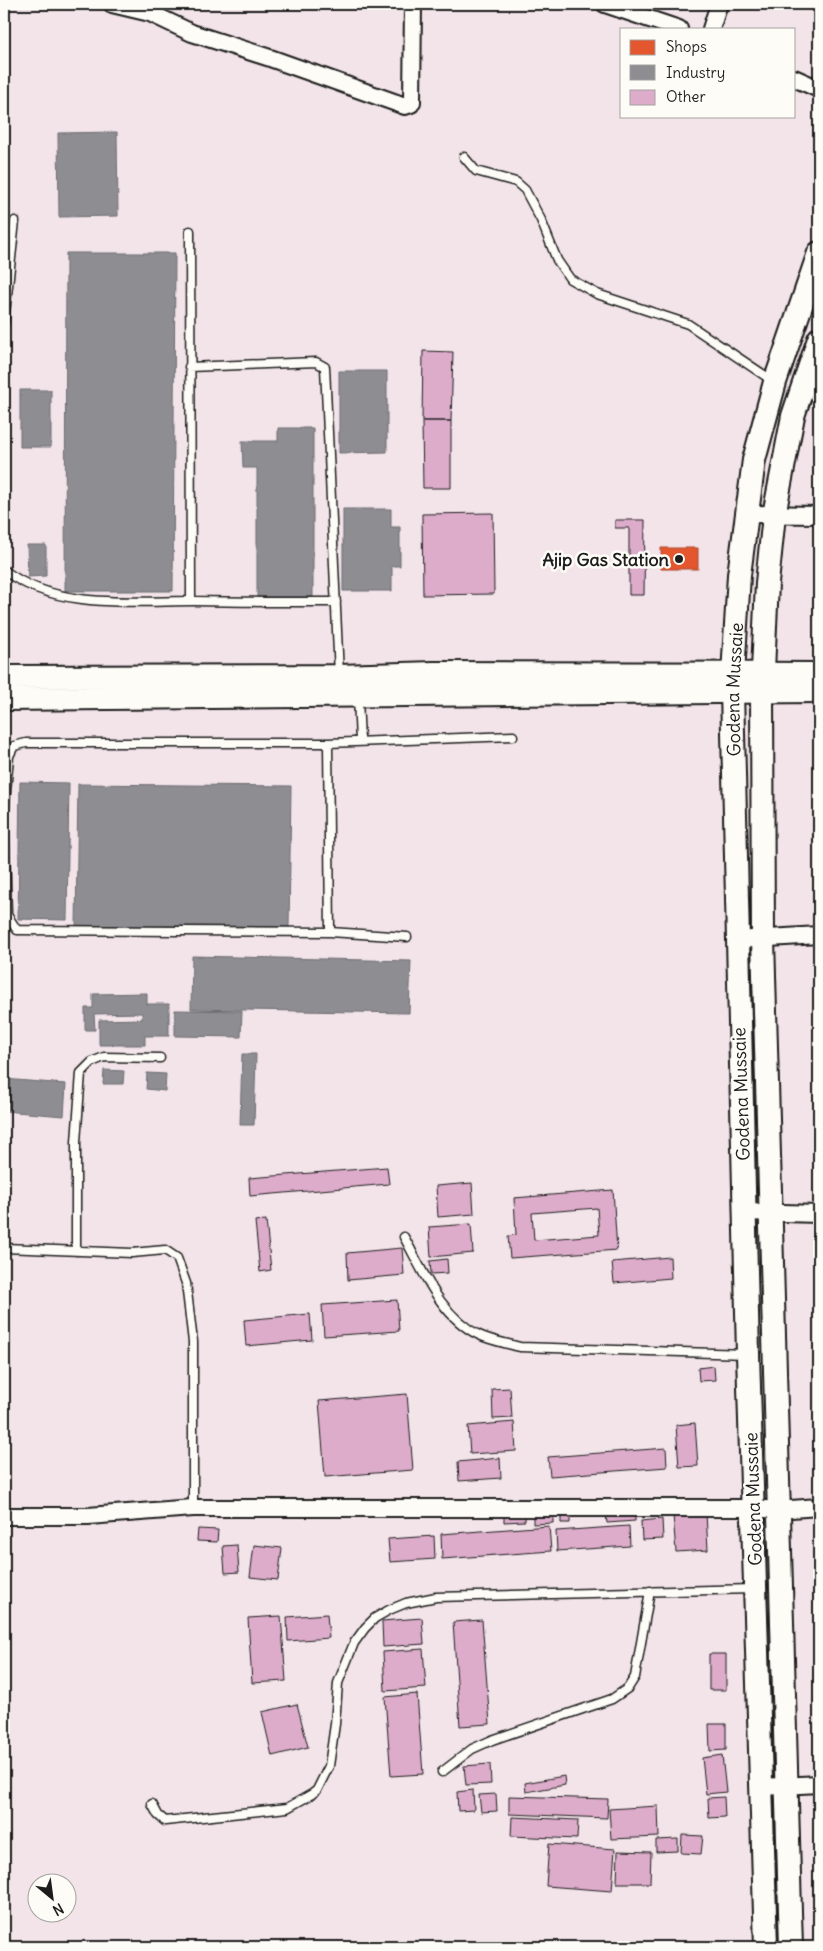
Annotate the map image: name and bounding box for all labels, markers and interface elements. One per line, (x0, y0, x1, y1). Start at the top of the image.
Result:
legend (620, 28, 796, 118)
text: Shops (666, 37, 707, 56)
text: Industry (666, 63, 725, 82)
text: Other (666, 87, 706, 106)
place label: Ajip Gas Station (542, 548, 670, 571)
marker: Ajip Gas Station (673, 553, 685, 565)
street label: Godena Mussaie (720, 622, 748, 757)
street label: Godena Mussaie (727, 1027, 755, 1161)
street label: Godena Mussaie (739, 1432, 767, 1566)
north arrow (28, 1874, 78, 1924)
text: N (50, 1899, 67, 1920)

